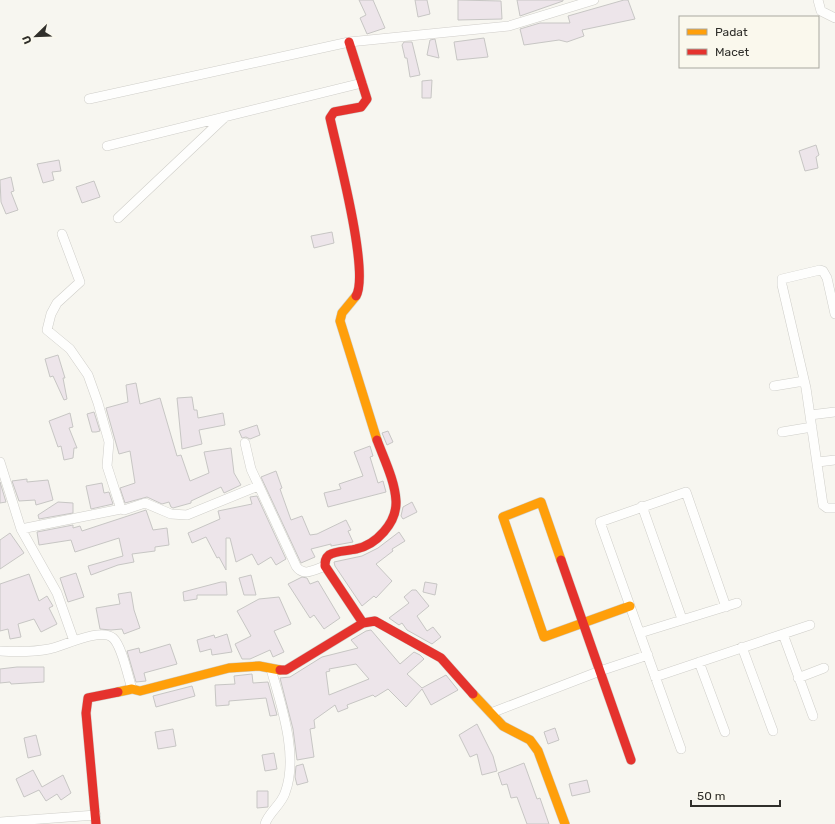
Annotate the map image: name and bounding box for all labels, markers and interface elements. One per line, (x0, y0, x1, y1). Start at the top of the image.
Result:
north arrow (16, 16, 56, 56)
legend (679, 16, 819, 68)
text: Padat (715, 25, 748, 39)
text: U (20, 33, 35, 46)
text: Macet (715, 45, 749, 59)
scale bar (691, 782, 780, 808)
text: 50 m (697, 789, 725, 803)

